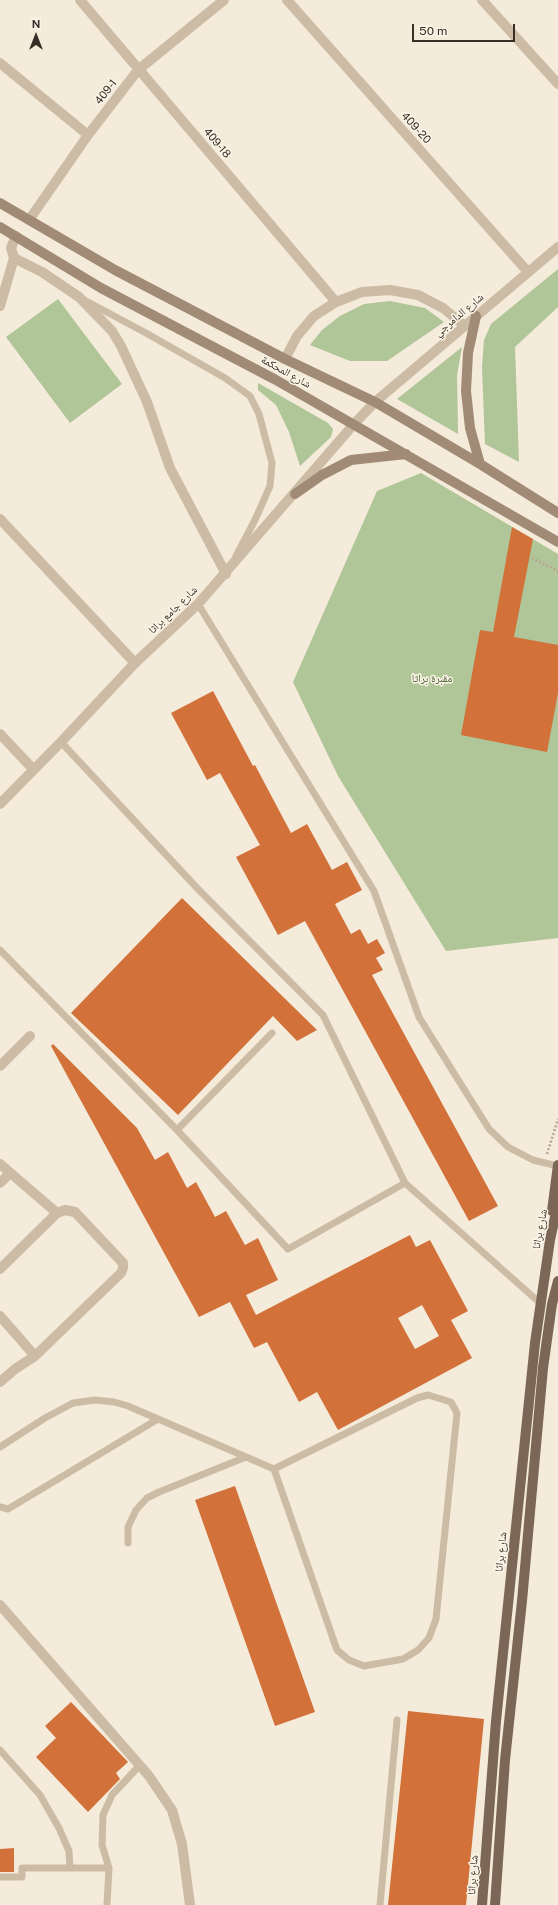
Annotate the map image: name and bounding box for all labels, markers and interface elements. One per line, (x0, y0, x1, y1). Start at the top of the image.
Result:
north arrow (16, 16, 56, 56)
scale bar (414, 16, 517, 42)
text: N (32, 18, 40, 30)
text: 50 m (419, 24, 447, 38)
street label: 409-1 (92, 77, 120, 107)
street label: 409-20 (398, 110, 434, 146)
street label: 409-18 (201, 125, 233, 161)
street label: شارع الدامرجي (432, 291, 486, 339)
street label: شارع المحكمة (259, 353, 313, 391)
street label: شارع جامع براثا (146, 583, 200, 637)
park label: مقبرة براثا (412, 672, 452, 686)
street label: شارع براثا (530, 1208, 550, 1250)
street label: شارع براثا (492, 1531, 510, 1573)
street label: شارع براثا (465, 1854, 481, 1896)

